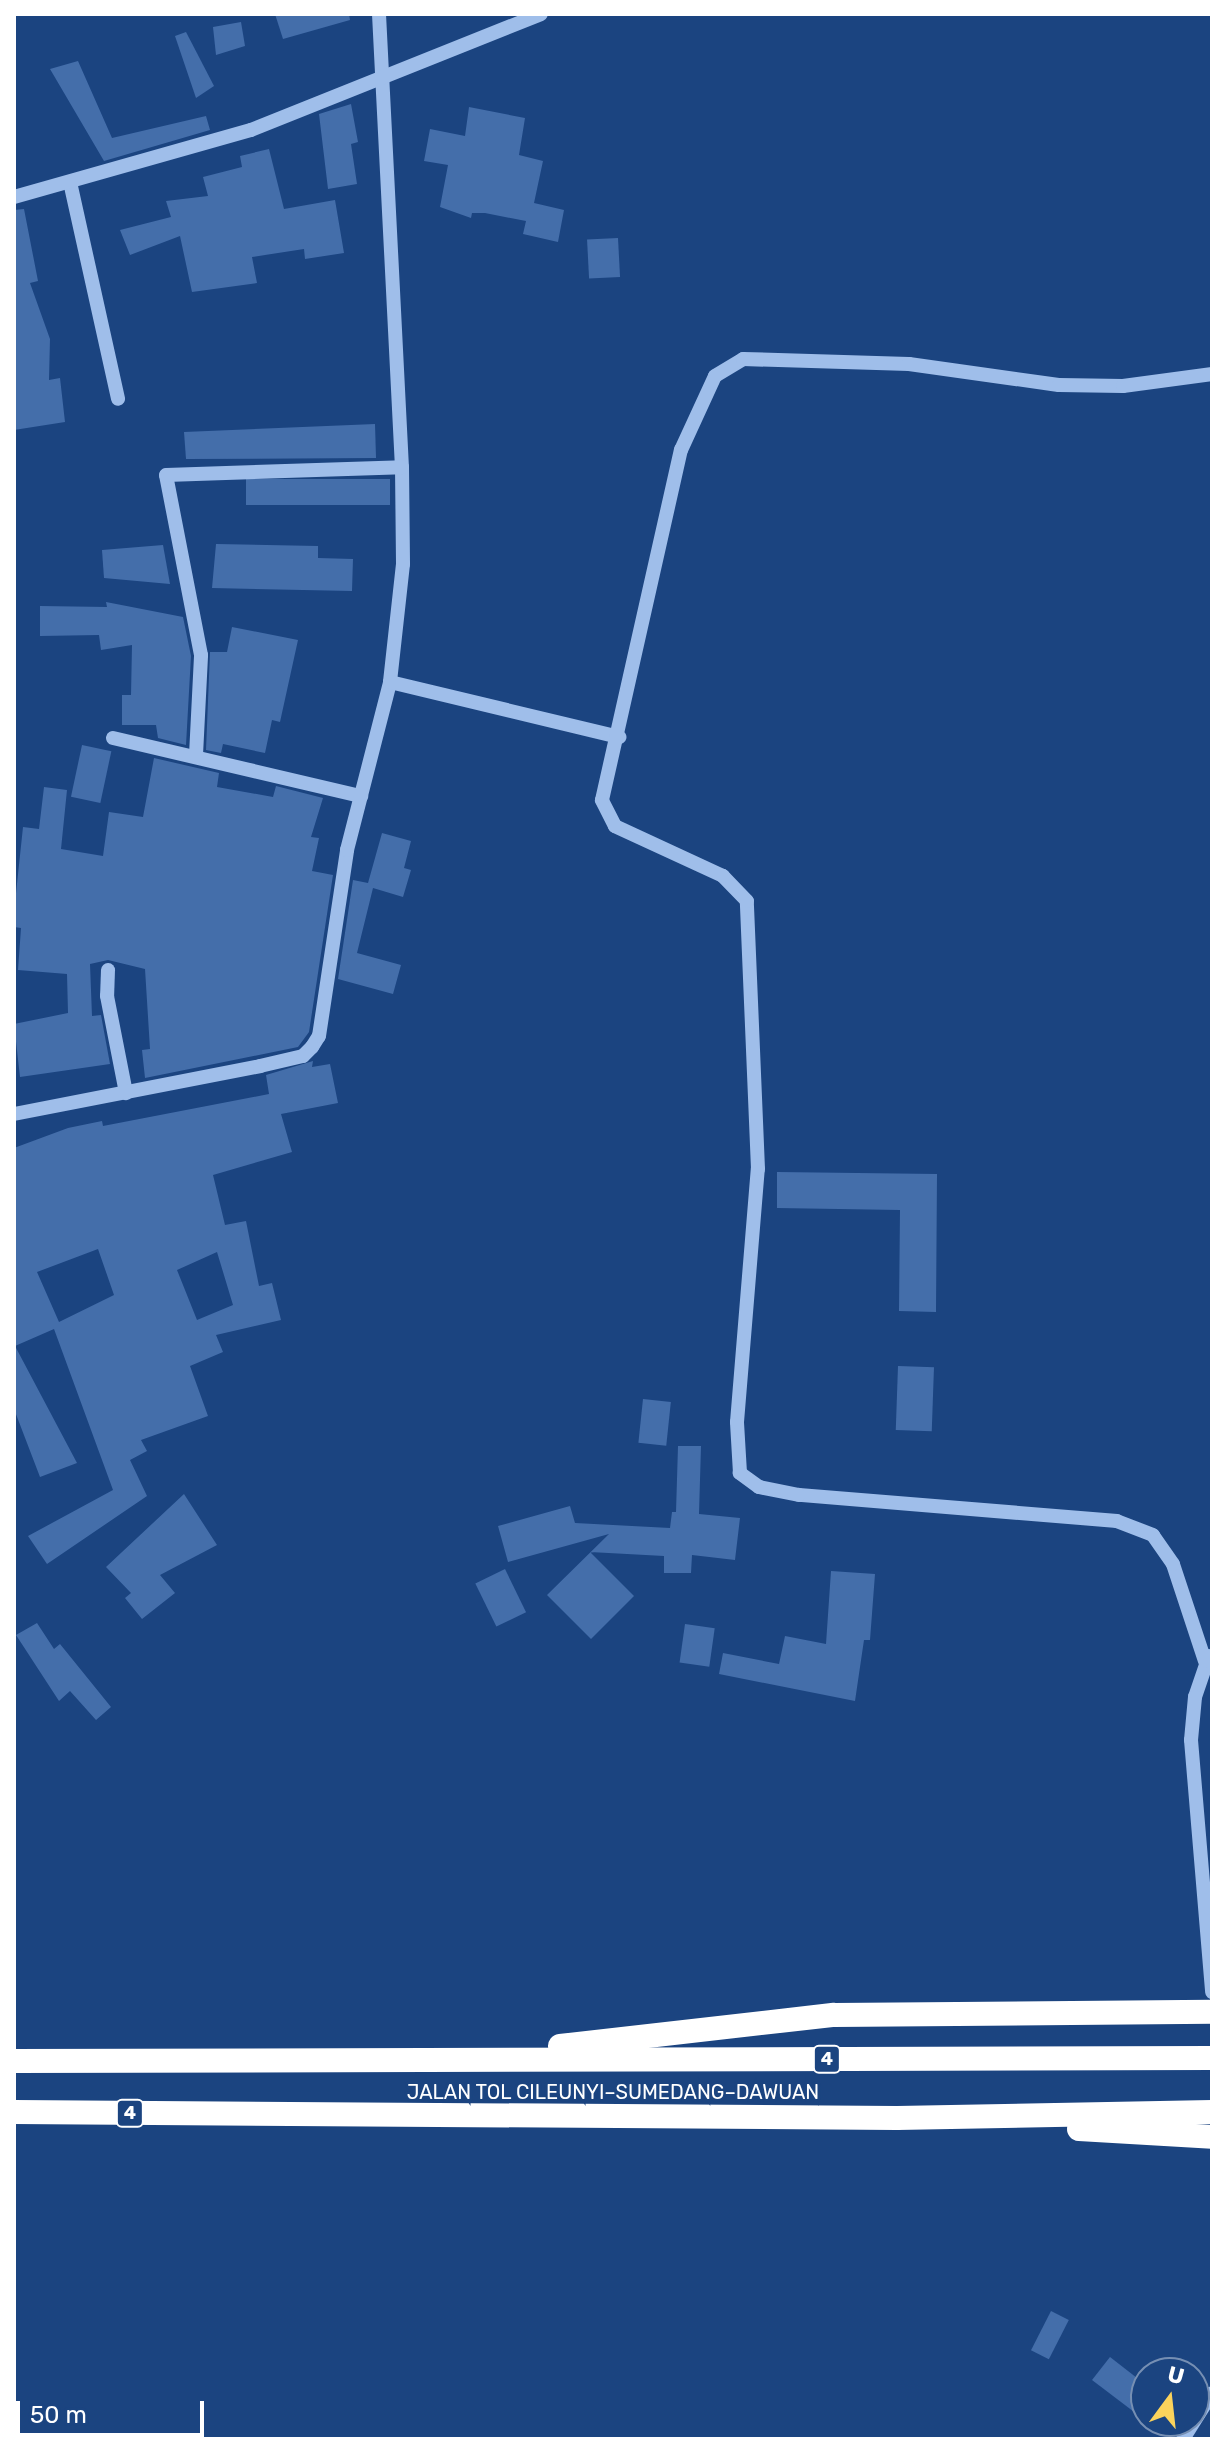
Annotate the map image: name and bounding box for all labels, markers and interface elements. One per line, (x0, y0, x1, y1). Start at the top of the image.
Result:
road number: 4 (811, 2045, 843, 2073)
street label: JALAN TOL CILEUNYI–SUMEDANG–DAWUAN (406, 2080, 820, 2104)
road number: 4 (114, 2099, 146, 2127)
north arrow (1130, 2357, 1210, 2437)
text: U (1165, 2360, 1187, 2390)
scale bar (20, 2385, 208, 2435)
text: 50 m (30, 2401, 87, 2429)

